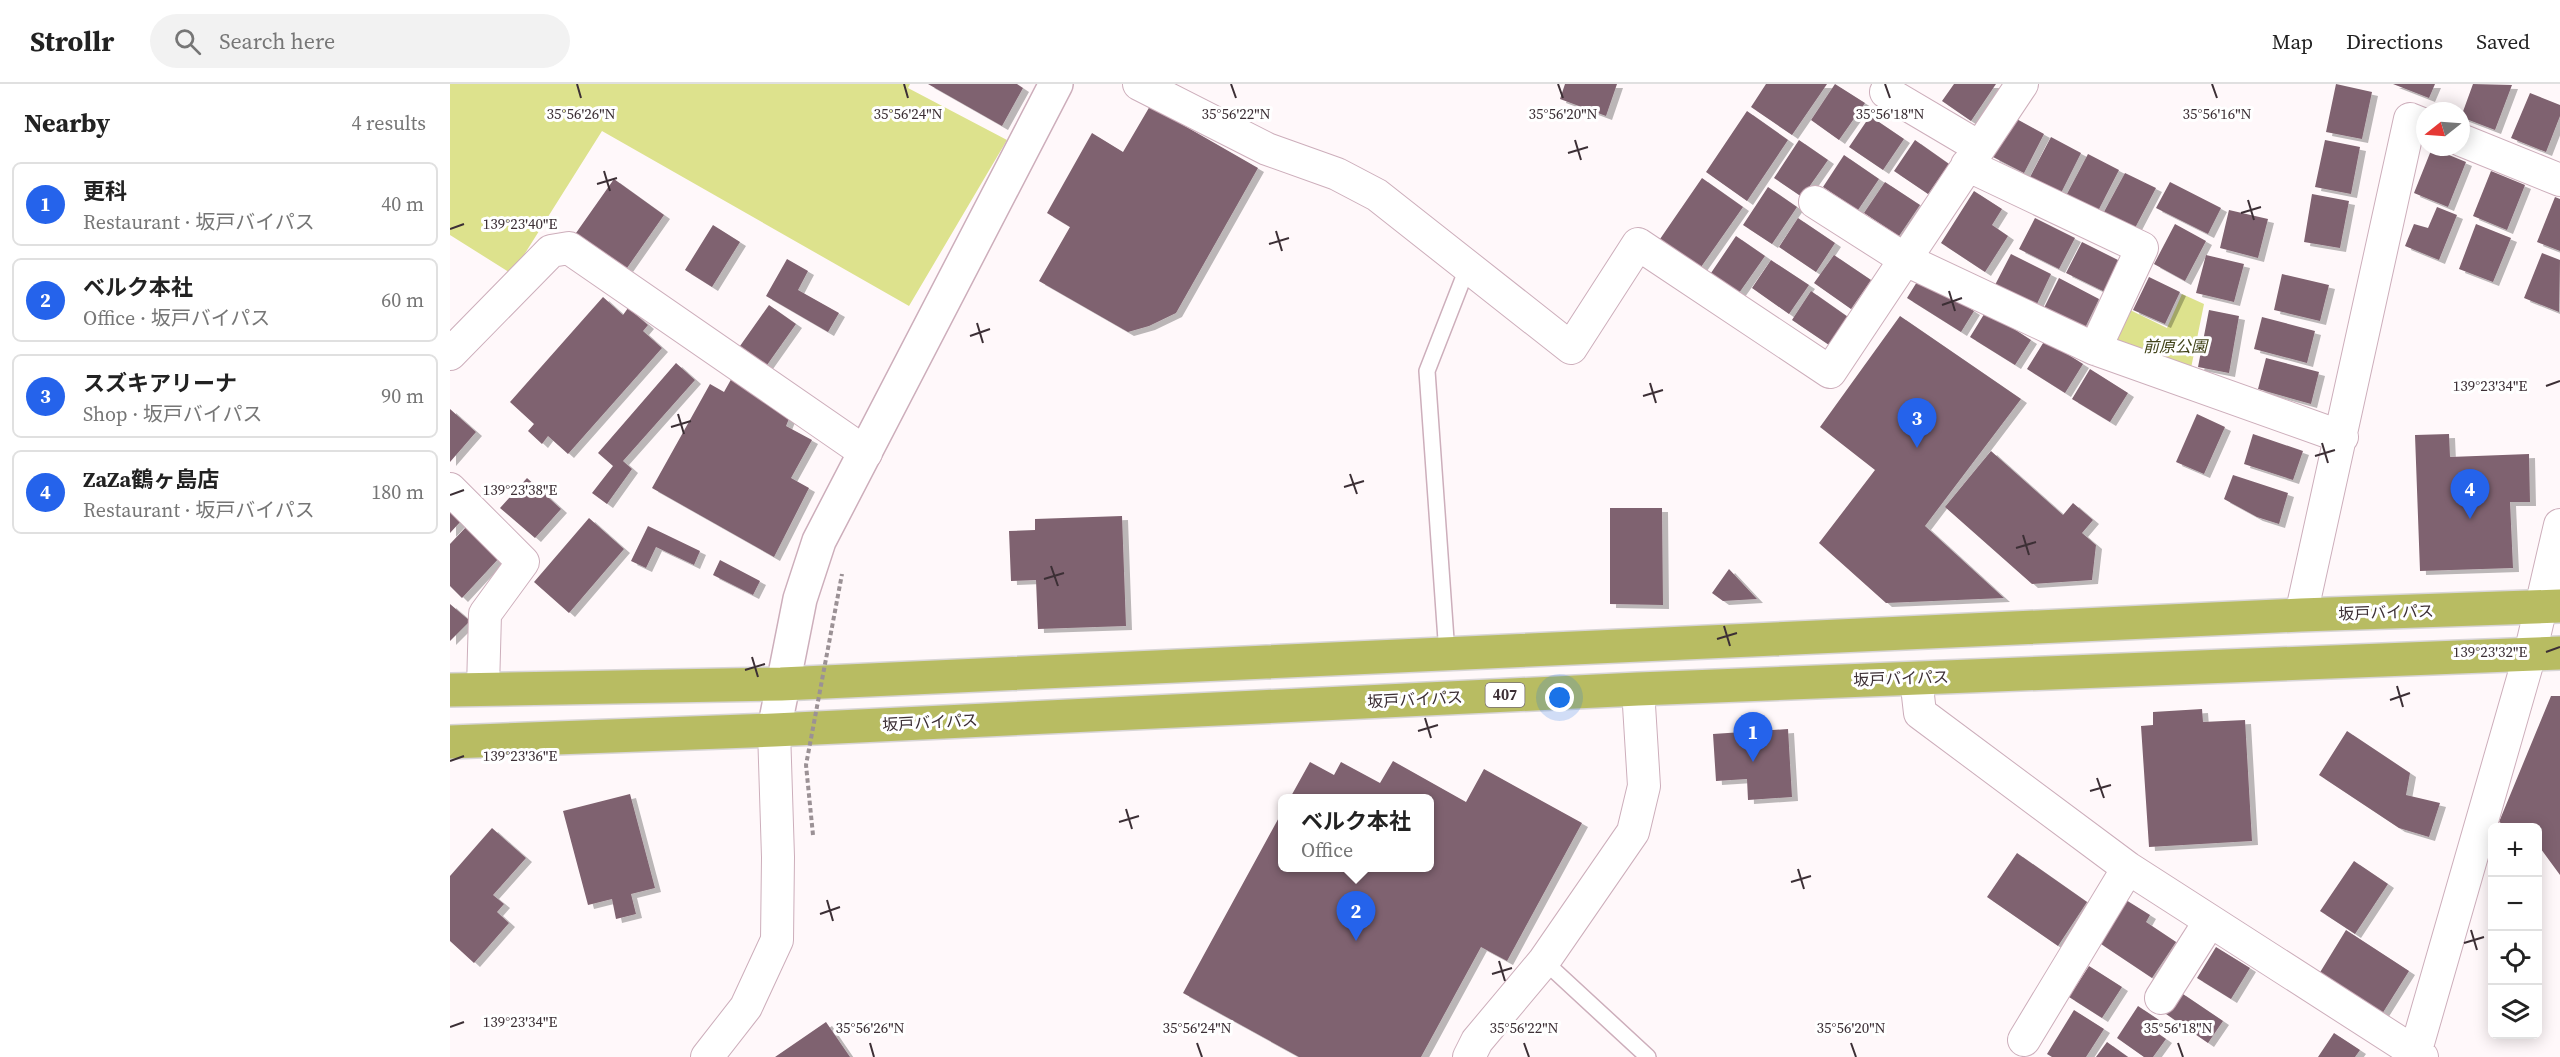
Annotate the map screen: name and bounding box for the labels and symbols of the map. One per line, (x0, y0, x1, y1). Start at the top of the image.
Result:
north arrow (2416, 102, 2470, 156)
text: 35°56'26"N (546, 103, 616, 124)
text: 35°56'24"N (873, 103, 943, 124)
text: 35°56'22"N (1201, 103, 1271, 124)
text: 35°56'20"N (1528, 103, 1598, 124)
text: 35°56'18"N (1855, 103, 1925, 124)
text: 35°56'16"N (2182, 103, 2252, 124)
text: 139°23'40"E (483, 213, 557, 234)
park label: 前原公園 (2143, 335, 2209, 357)
text: 139°23'34"E (2453, 375, 2527, 396)
pin: 3 (1898, 398, 1936, 448)
pin: 4 (2450, 470, 2490, 519)
text: 139°23'38"E (483, 479, 557, 500)
street label: 坂戸バイパス (2338, 599, 2434, 625)
text: 139°23'32"E (2453, 641, 2527, 662)
street label: 坂戸バイパス (1853, 665, 1949, 691)
road number: 407 (1486, 683, 1524, 707)
your location (1545, 683, 1574, 712)
street label: 坂戸バイパス (1367, 686, 1463, 712)
street label: 坂戸バイパス (882, 709, 978, 735)
pin: 1 (1734, 712, 1772, 762)
text: 139°23'36"E (483, 745, 557, 766)
pin: 2 (1336, 892, 1376, 941)
text: 139°23'34"E (483, 1011, 557, 1032)
text: 35°56'26"N (835, 1017, 905, 1038)
text: 35°56'24"N (1162, 1017, 1232, 1038)
text: 35°56'22"N (1489, 1017, 1559, 1038)
text: 35°56'20"N (1816, 1017, 1886, 1038)
text: 35°56'18"N (2143, 1017, 2213, 1038)

